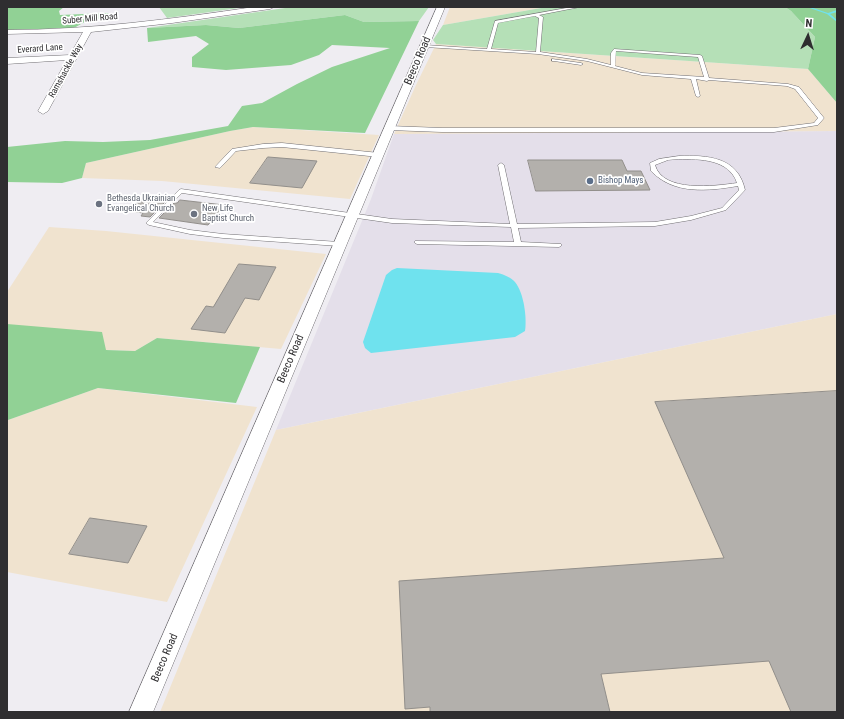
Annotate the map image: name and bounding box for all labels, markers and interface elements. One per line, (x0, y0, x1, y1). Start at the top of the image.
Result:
street label: Suber Mill Road (62, 11, 118, 27)
north arrow (788, 16, 828, 56)
text: N (805, 17, 813, 30)
street label: Beeco Road (402, 35, 434, 87)
street label: Everard Lane (17, 42, 63, 56)
street label: Ramshackle Way (47, 42, 85, 100)
marker: Bishop Mays (585, 176, 595, 186)
place label: Bishop Mays (598, 176, 643, 186)
place label: Bethesda Ukrainian Evangelical Church (107, 194, 175, 215)
marker: Bethesda Ukrainian Evangelical Church (94, 199, 104, 209)
place label: New Life Baptist Church (202, 204, 254, 225)
marker: New Life Baptist Church (189, 209, 199, 219)
street label: Beeco Road (275, 333, 307, 385)
street label: Beeco Road (149, 632, 181, 684)

